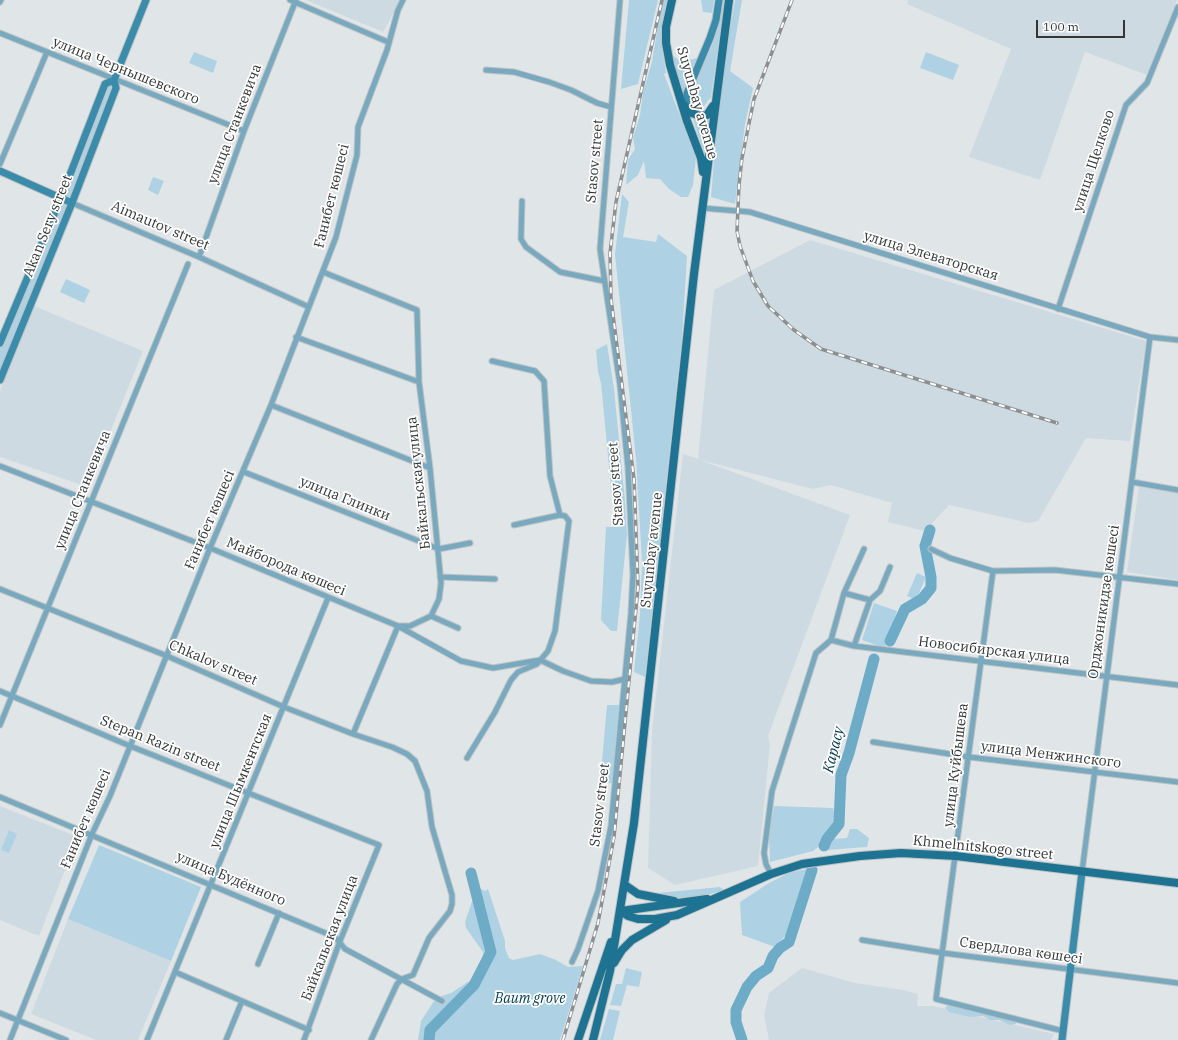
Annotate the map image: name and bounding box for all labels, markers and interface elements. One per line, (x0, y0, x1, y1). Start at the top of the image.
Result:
scale bar (1038, 12, 1127, 38)
text: 100 m (1043, 19, 1079, 34)
street label: улица Чернышевского (50, 34, 202, 108)
street label: Suyunbay avenue (673, 45, 721, 161)
street label: улица Станкевича (204, 62, 266, 186)
street label: улица Щелково (1070, 108, 1118, 214)
street label: Stasov street (583, 118, 607, 204)
street label: Ғанибет көшесі (311, 142, 353, 250)
street label: Akan Sery street (20, 173, 76, 279)
street label: Aimautov street (108, 198, 212, 254)
street label: улица Элеваторская (862, 228, 1000, 284)
street label: Байкальская улица (404, 416, 434, 550)
street label: улица Станкевича (51, 428, 115, 552)
street label: Stasov street (605, 442, 627, 526)
street label: Ғанибет көшесі (181, 468, 239, 572)
street label: улица Глинки (297, 473, 393, 525)
street label: Suyunbay avenue (638, 491, 666, 609)
street label: Орджоникидзе көшесі (1085, 524, 1123, 680)
street label: Майборода көшесі (224, 534, 348, 600)
street label: Новосибирская улица (917, 633, 1071, 669)
street label: Chkalov street (166, 637, 260, 689)
street label: улица Куйбышева (940, 702, 972, 828)
street label: улица Шымкентская (206, 711, 276, 851)
street label: Stepan Razin street (98, 712, 222, 776)
water label: Карасу (820, 725, 848, 775)
street label: улица Менжинского (980, 738, 1122, 772)
street label: Stasov street (587, 762, 613, 848)
street label: Ғанибет көшесі (57, 767, 115, 871)
street label: Khmelnitskogo street (912, 832, 1054, 864)
street label: улица Будённого (174, 848, 288, 910)
street label: Байкальская улица (298, 873, 362, 1003)
street label: Свердлова көшесі (958, 934, 1084, 968)
park label: Baum grove (495, 991, 565, 1007)

